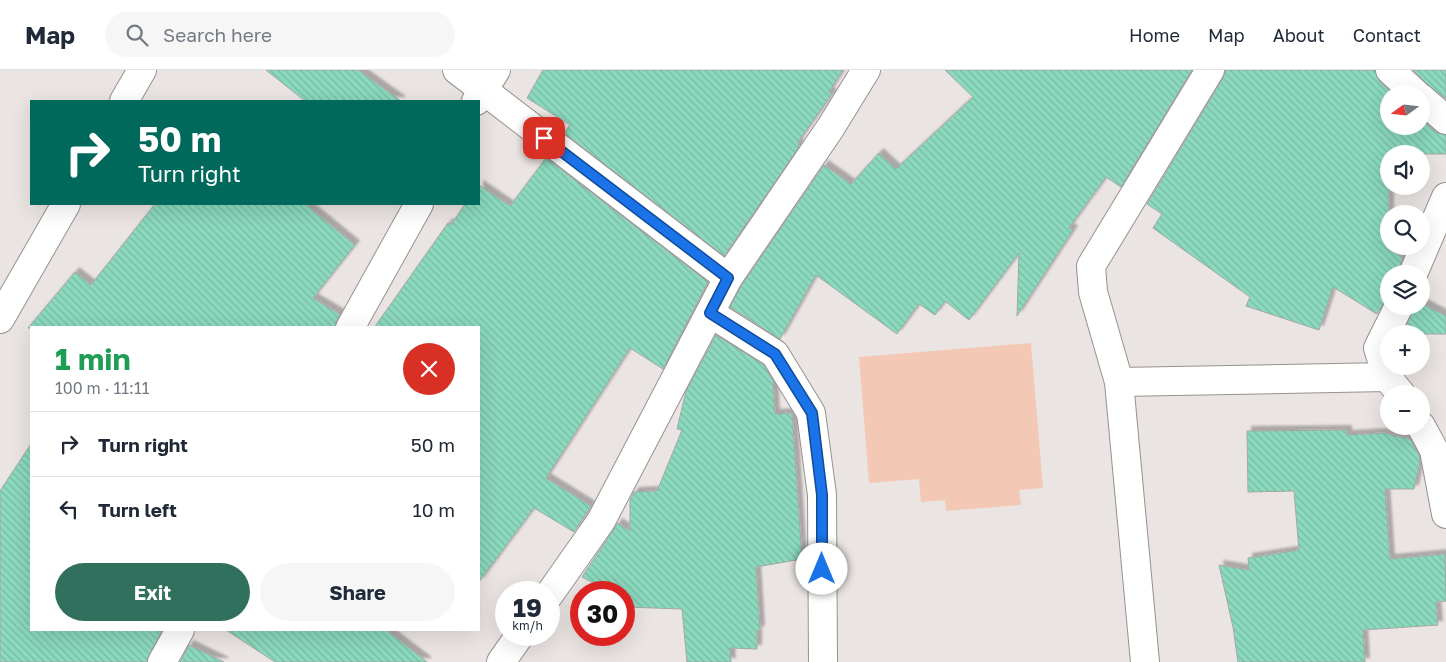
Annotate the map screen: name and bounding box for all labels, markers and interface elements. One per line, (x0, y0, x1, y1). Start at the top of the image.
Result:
search box (105, 12, 455, 57)
text: Map (25, 20, 75, 49)
icon: search (123, 21, 151, 49)
text: Search here (163, 23, 272, 46)
text: Home (1129, 24, 1180, 46)
text: Map (1208, 24, 1245, 46)
text: About (1273, 24, 1325, 46)
text: Contact (1353, 24, 1421, 46)
north arrow (1380, 85, 1430, 135)
map controls (1380, 85, 1430, 435)
pin (523, 117, 565, 159)
text: 50 m (138, 118, 221, 160)
icon: right (55, 120, 120, 185)
icon: arrive (530, 124, 558, 152)
button: sound (1380, 145, 1430, 195)
text: Turn right (138, 160, 241, 187)
button: search (1380, 205, 1430, 255)
button: layers (1380, 265, 1430, 315)
button: + (1380, 325, 1430, 375)
text: 1 min (55, 341, 131, 377)
button: close (403, 343, 455, 395)
text: 100 m · 11:11 (55, 378, 149, 398)
button: − (1380, 385, 1430, 435)
icon: right (55, 430, 83, 458)
text: Turn right (98, 433, 188, 456)
text: 50 m (411, 433, 455, 456)
icon: left (55, 495, 83, 523)
text: Turn left (98, 498, 177, 521)
text: 10 m (412, 498, 455, 521)
position arrow (795, 542, 847, 594)
button: Exit (55, 563, 250, 621)
button: Share (260, 563, 455, 621)
speed limit sign: 30 (570, 581, 635, 646)
text: 19 (513, 592, 542, 623)
text: km/h (512, 618, 543, 633)

